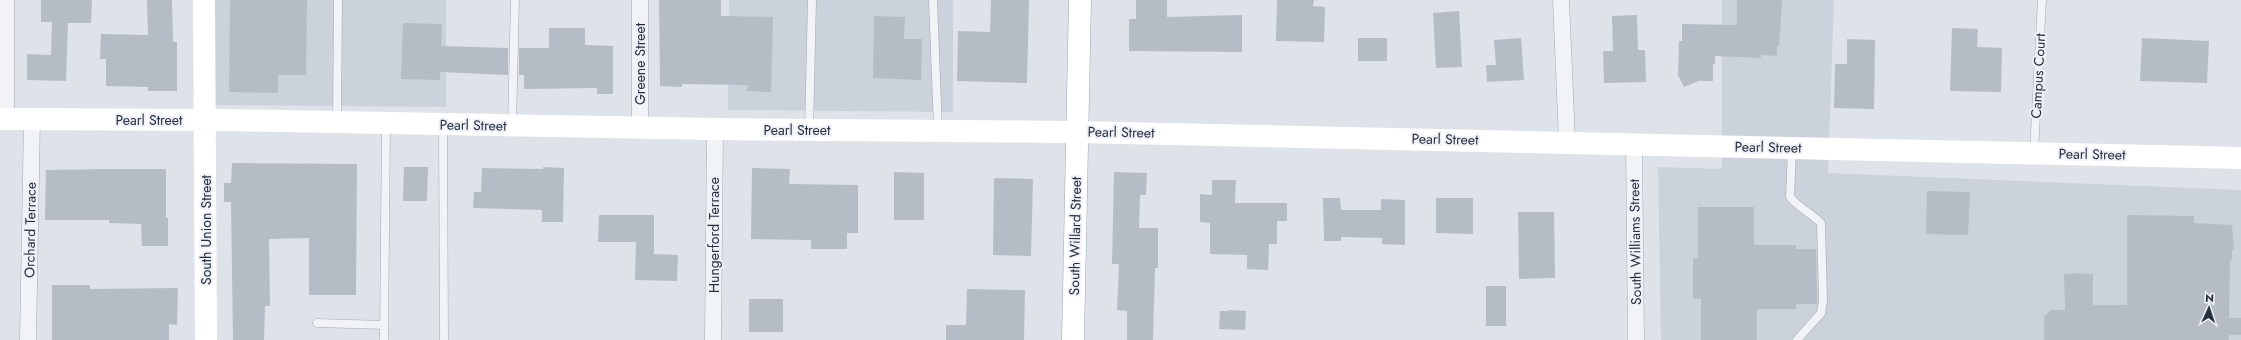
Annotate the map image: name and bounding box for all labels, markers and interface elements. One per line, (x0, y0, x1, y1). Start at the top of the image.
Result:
street label: Greene Street (630, 22, 650, 105)
street label: Campus Court (2026, 32, 2050, 119)
street label: Pearl Street (116, 110, 183, 130)
street label: Pearl Street (439, 114, 507, 136)
street label: Pearl Street (764, 120, 831, 140)
street label: Pearl Street (1087, 121, 1155, 143)
street label: Pearl Street (1411, 128, 1479, 150)
street label: Pearl Street (1734, 136, 1802, 158)
street label: Pearl Street (2058, 143, 2126, 165)
street label: South Union Street (196, 174, 216, 285)
street label: South Willard Street (1064, 176, 1086, 295)
street label: Hungerford Terrace (704, 177, 724, 293)
street label: South Williams Street (1624, 178, 1646, 305)
street label: Orchard Terrace (19, 182, 41, 278)
north arrow (2189, 288, 2229, 328)
text: N (2205, 290, 2214, 306)

